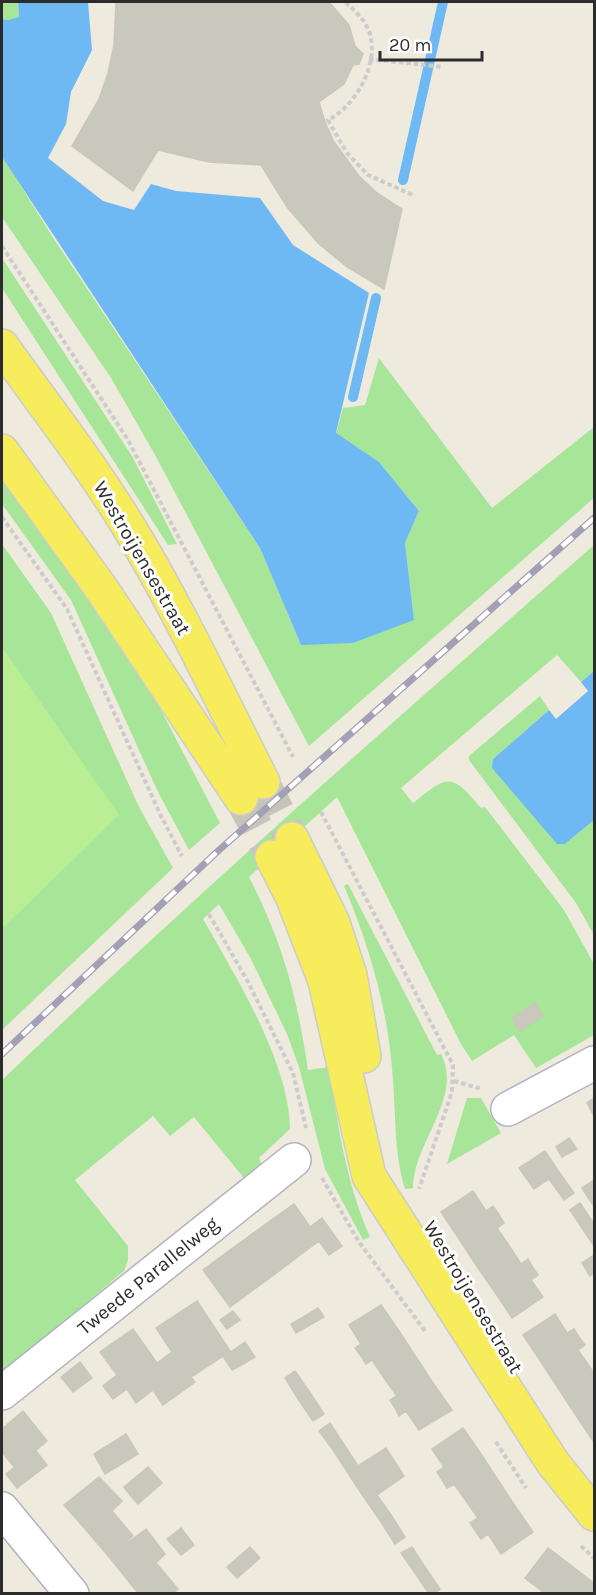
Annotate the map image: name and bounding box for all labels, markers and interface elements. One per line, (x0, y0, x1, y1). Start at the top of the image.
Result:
scale bar (380, 24, 482, 62)
text: 20 m (389, 34, 431, 56)
street label: Westroijensestraat (89, 477, 196, 639)
street label: Tweede Parallelweg (73, 1212, 223, 1340)
street label: Westroijensestraat (418, 1217, 528, 1378)

